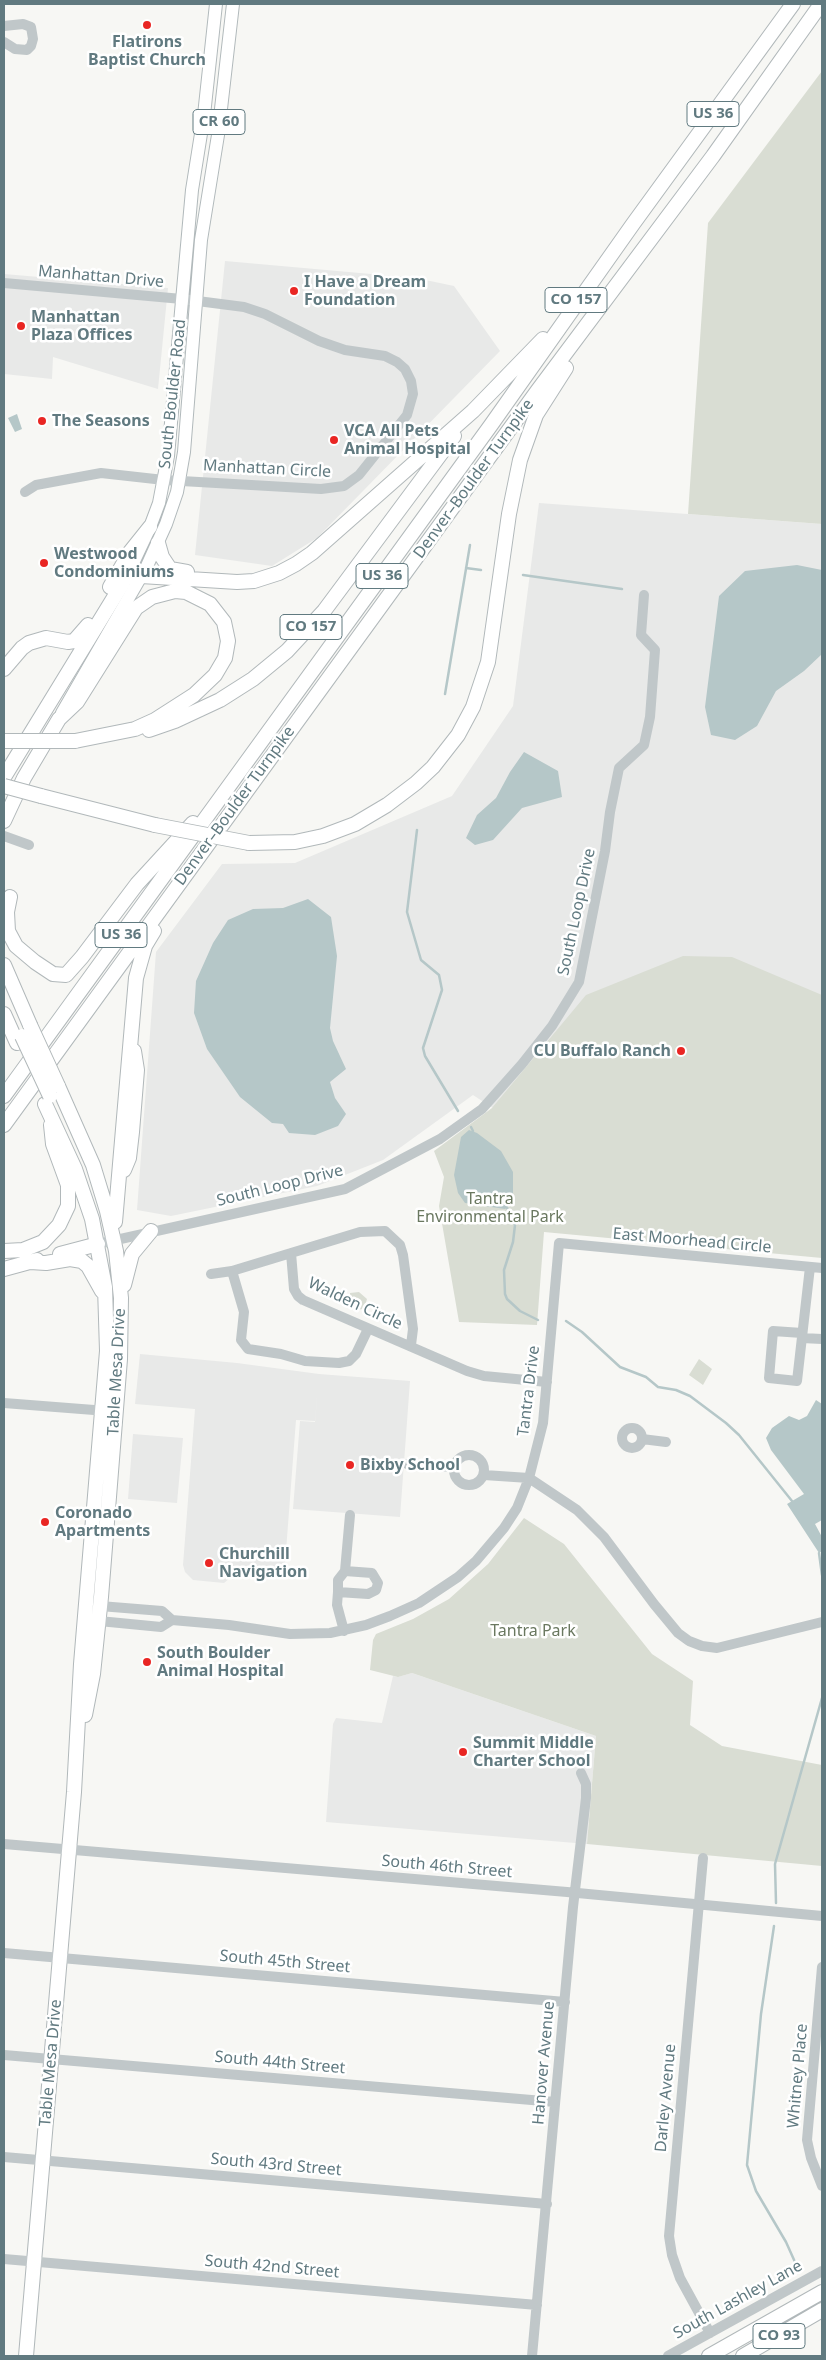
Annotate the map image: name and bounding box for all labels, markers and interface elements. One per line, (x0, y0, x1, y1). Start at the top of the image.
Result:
marker: Flatirons Baptist Church (141, 19, 153, 31)
place label: Flatirons Baptist Church (88, 32, 206, 70)
road number: US 36 (687, 102, 739, 126)
road number: CR 60 (193, 110, 245, 134)
street label: Manhattan Drive (37, 262, 165, 292)
place label: I Have a Dream Foundation (304, 272, 426, 310)
marker: I Have a Dream Foundation (288, 285, 300, 297)
road number: CO 157 (545, 288, 607, 312)
place label: Manhattan Plaza Offices (31, 307, 133, 345)
street label: South Boulder Road (156, 318, 190, 470)
marker: Manhattan Plaza Offices (15, 320, 27, 332)
street label: Denver–Boulder Turnpike (410, 396, 538, 562)
place label: The Seasons (52, 411, 150, 431)
marker: The Seasons (36, 415, 48, 427)
place label: VCA All Pets Animal Hospital (344, 421, 471, 459)
marker: VCA All Pets Animal Hospital (328, 434, 340, 446)
street label: Manhattan Circle (202, 456, 332, 482)
place label: Westwood Condominiums (54, 544, 174, 582)
marker: Westwood Condominiums (38, 557, 50, 569)
road number: US 36 (356, 564, 408, 588)
road number: CO 157 (280, 614, 342, 640)
street label: Denver–Boulder Turnpike (171, 723, 299, 889)
street label: South Loop Drive (554, 847, 600, 977)
road number: US 36 (95, 922, 147, 948)
place label: CU Buffalo Ranch (533, 1041, 671, 1061)
marker: CU Buffalo Ranch (675, 1045, 687, 1057)
street label: South Loop Drive (215, 1161, 345, 1211)
park label: Tantra Environmental Park (416, 1189, 564, 1227)
street label: East Moorhead Circle (612, 1224, 772, 1258)
street label: Walden Circle (305, 1274, 405, 1334)
street label: Table Mesa Drive (104, 1308, 130, 1436)
street label: Tantra Drive (514, 1345, 544, 1437)
place label: Bixby School (360, 1455, 460, 1475)
marker: Bixby School (344, 1459, 356, 1471)
place label: Coronado Apartments (55, 1503, 150, 1541)
marker: Coronado Apartments (39, 1516, 51, 1528)
place label: Churchill Navigation (219, 1544, 307, 1582)
marker: Churchill Navigation (203, 1557, 215, 1569)
park label: Tantra Park (490, 1621, 576, 1641)
place label: South Boulder Animal Hospital (157, 1643, 284, 1681)
marker: South Boulder Animal Hospital (141, 1656, 153, 1668)
place label: Summit Middle Charter School (473, 1733, 594, 1771)
marker: Summit Middle Charter School (457, 1746, 469, 1758)
street label: South 46th Street (381, 1852, 513, 1882)
street label: South 45th Street (219, 1947, 351, 1977)
street label: Table Mesa Drive (36, 1999, 66, 2127)
street label: Hanover Avenue (529, 2000, 559, 2126)
street label: Whitney Place (784, 2023, 812, 2129)
street label: Darley Avenue (652, 2043, 680, 2153)
street label: South 44th Street (214, 2048, 346, 2078)
street label: South 43rd Street (210, 2150, 342, 2180)
street label: South 42nd Street (204, 2252, 340, 2282)
street label: South Lashley Lane (670, 2257, 806, 2343)
road number: CO 93 (753, 2324, 805, 2348)

